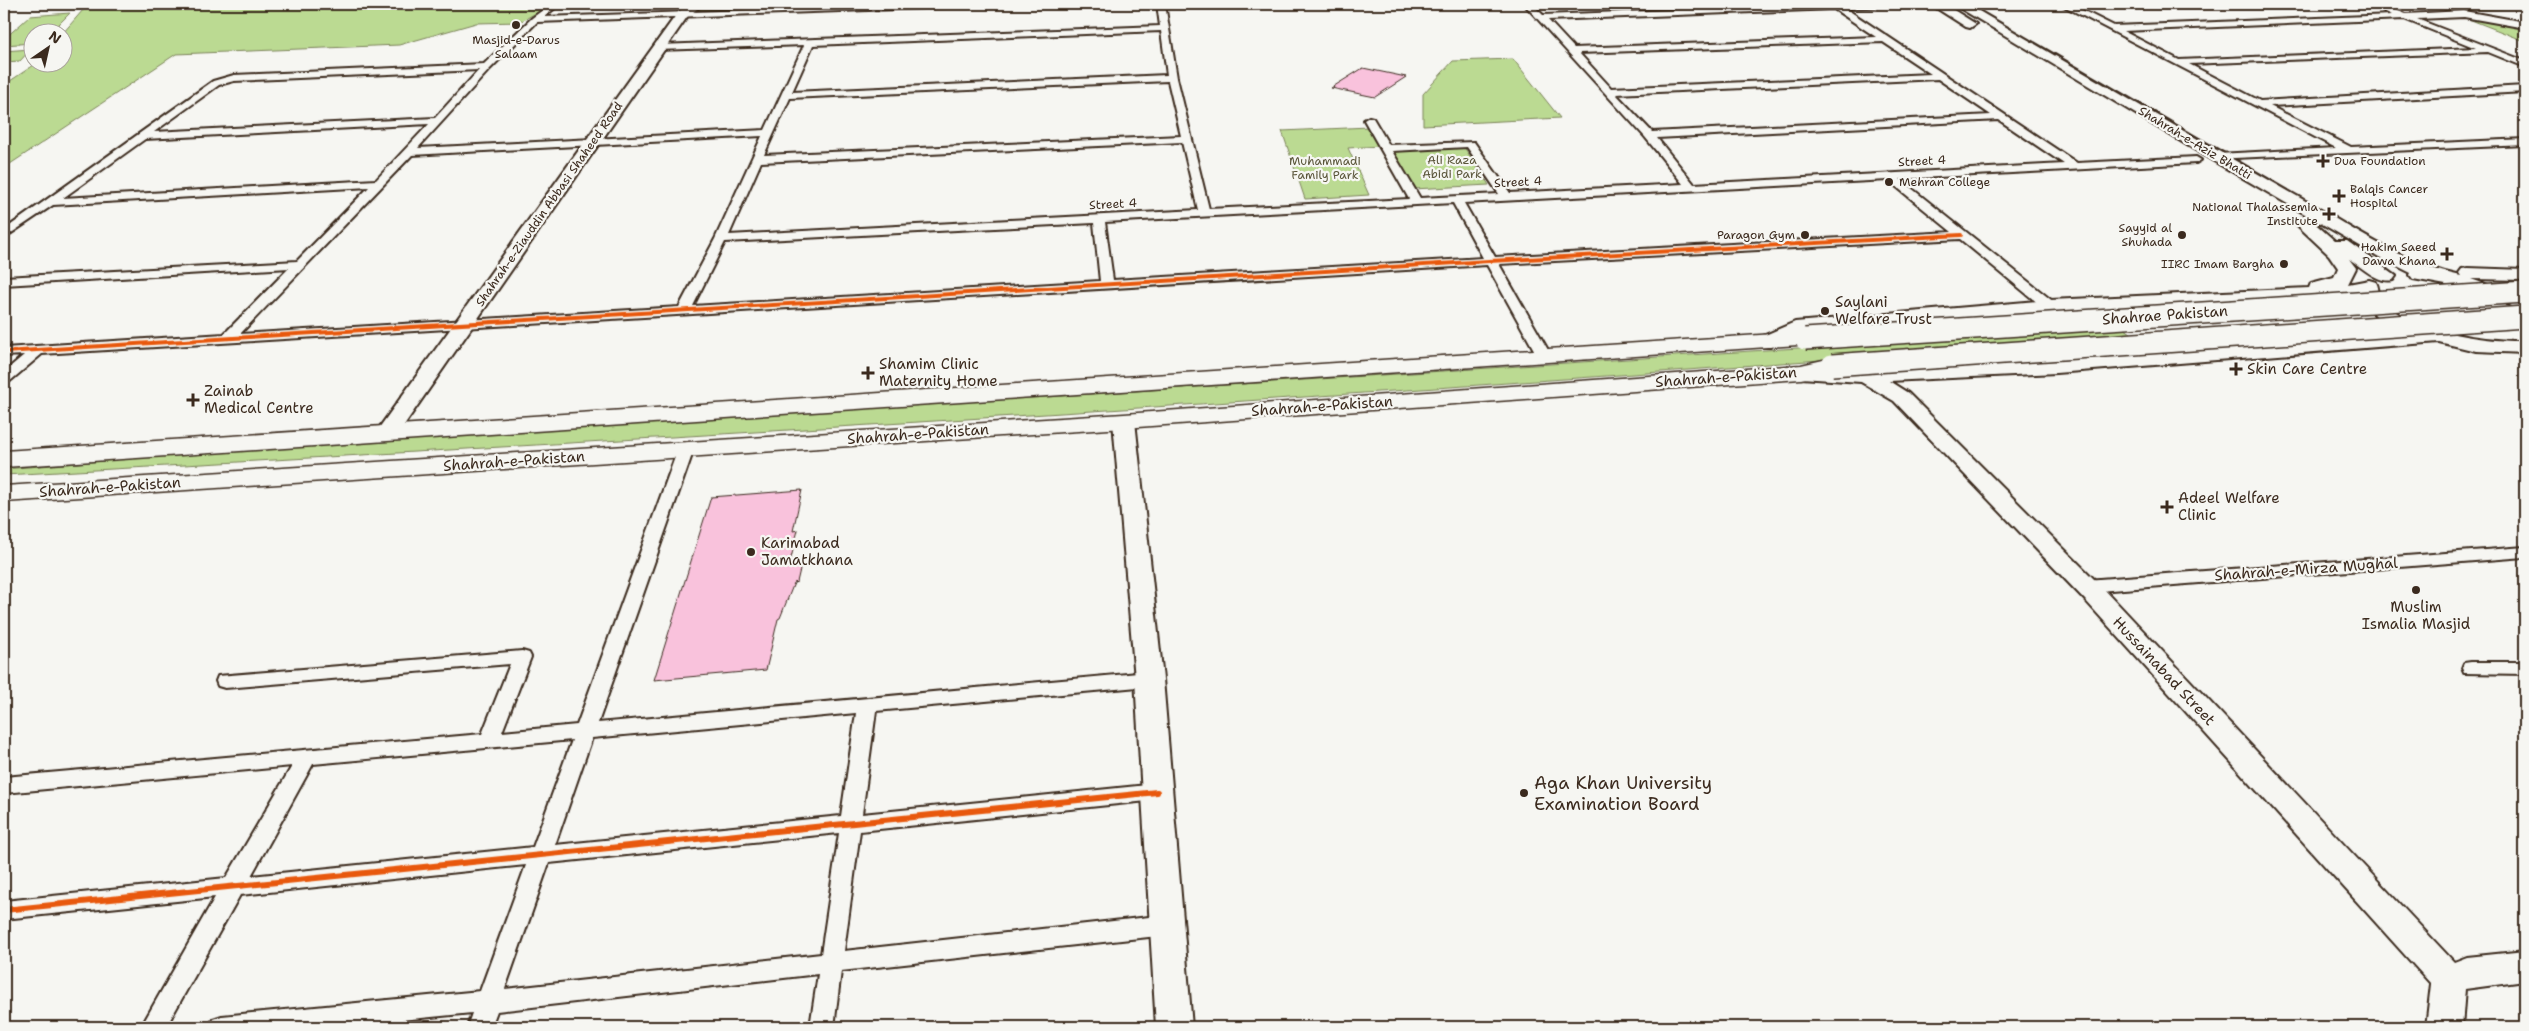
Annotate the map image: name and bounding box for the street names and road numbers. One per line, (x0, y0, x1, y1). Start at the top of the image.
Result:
street label: Shahrah-e-Ziauddin Abbasi Shaheed Road (472, 98, 626, 309)
street label: Shahrah-e-Aziz Bhatti (2135, 103, 2255, 183)
street label: Street 4 (1898, 152, 1946, 170)
street label: Street 4 (1494, 173, 1542, 191)
street label: Street 4 (1089, 195, 1137, 213)
street label: Shahrae Pakistan (2101, 301, 2229, 329)
street label: Shahrah-e-Pakistan (1654, 362, 1798, 392)
street label: Shahrah-e-Pakistan (1250, 391, 1394, 421)
street label: Shahrah-e-Pakistan (846, 419, 990, 449)
street label: Shahrah-e-Pakistan (442, 446, 586, 476)
street label: Shahrah-e-Pakistan (38, 472, 182, 502)
street label: Shahrah-e-Mirza Mughal (2214, 553, 2399, 585)
street label: Hussainabad Street (2108, 612, 2220, 730)

